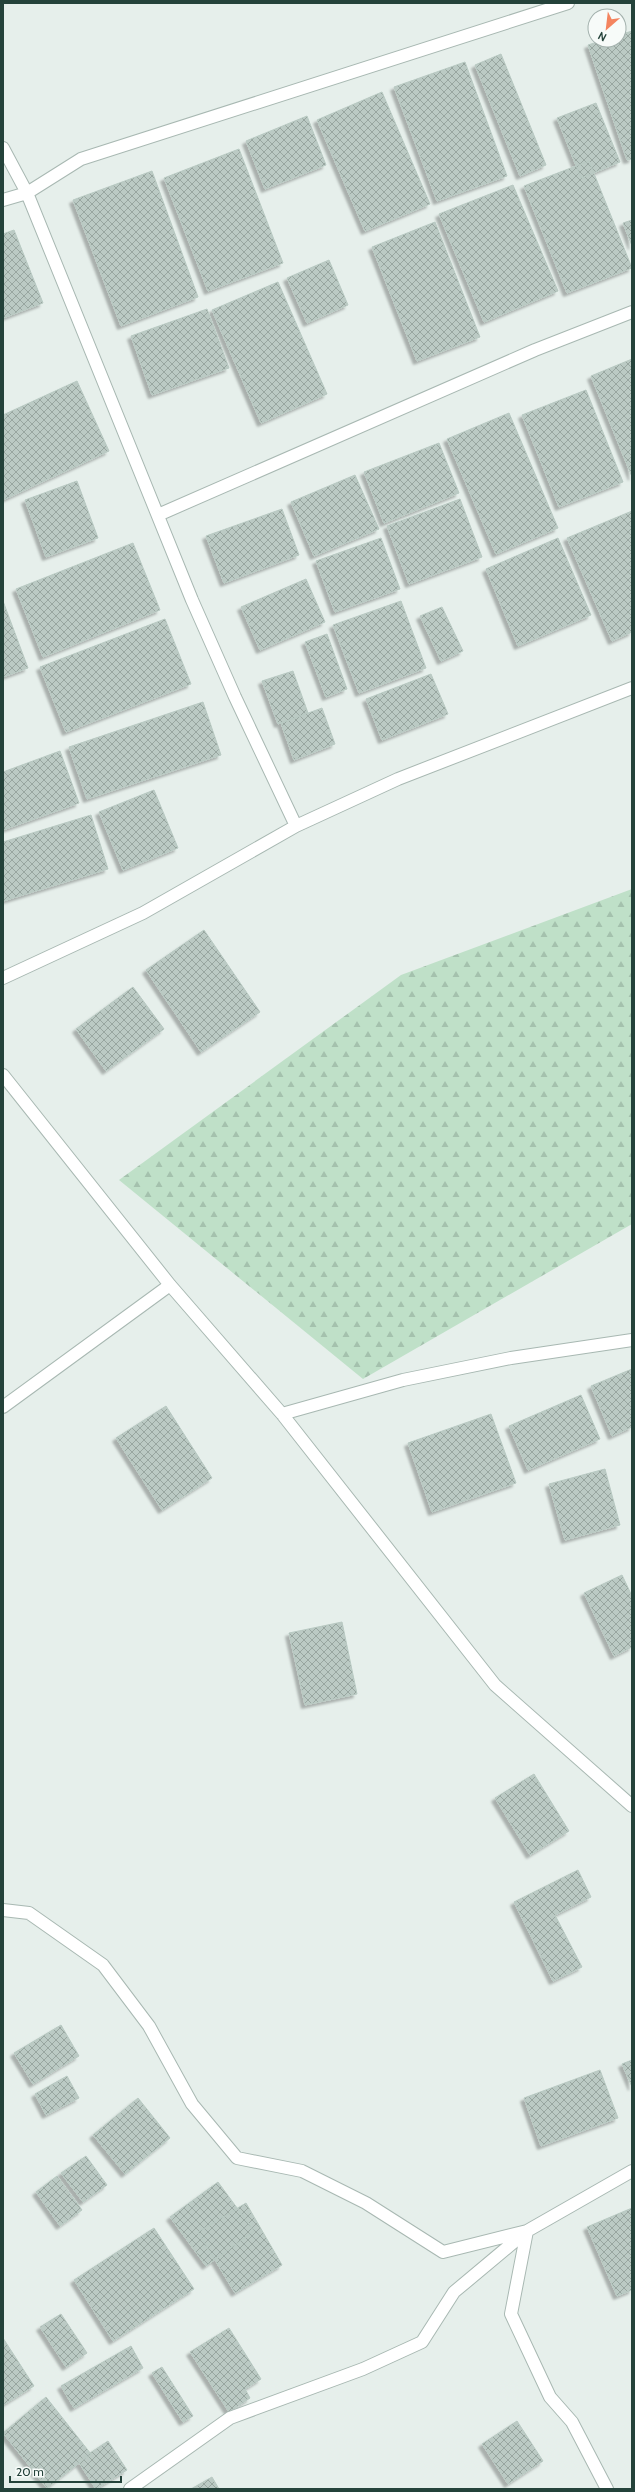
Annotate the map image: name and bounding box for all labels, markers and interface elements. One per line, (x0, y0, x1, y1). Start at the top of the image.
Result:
north arrow (587, 8, 627, 48)
text: N (596, 29, 609, 45)
scale bar (10, 2458, 121, 2484)
text: 20 m (16, 2464, 44, 2479)

